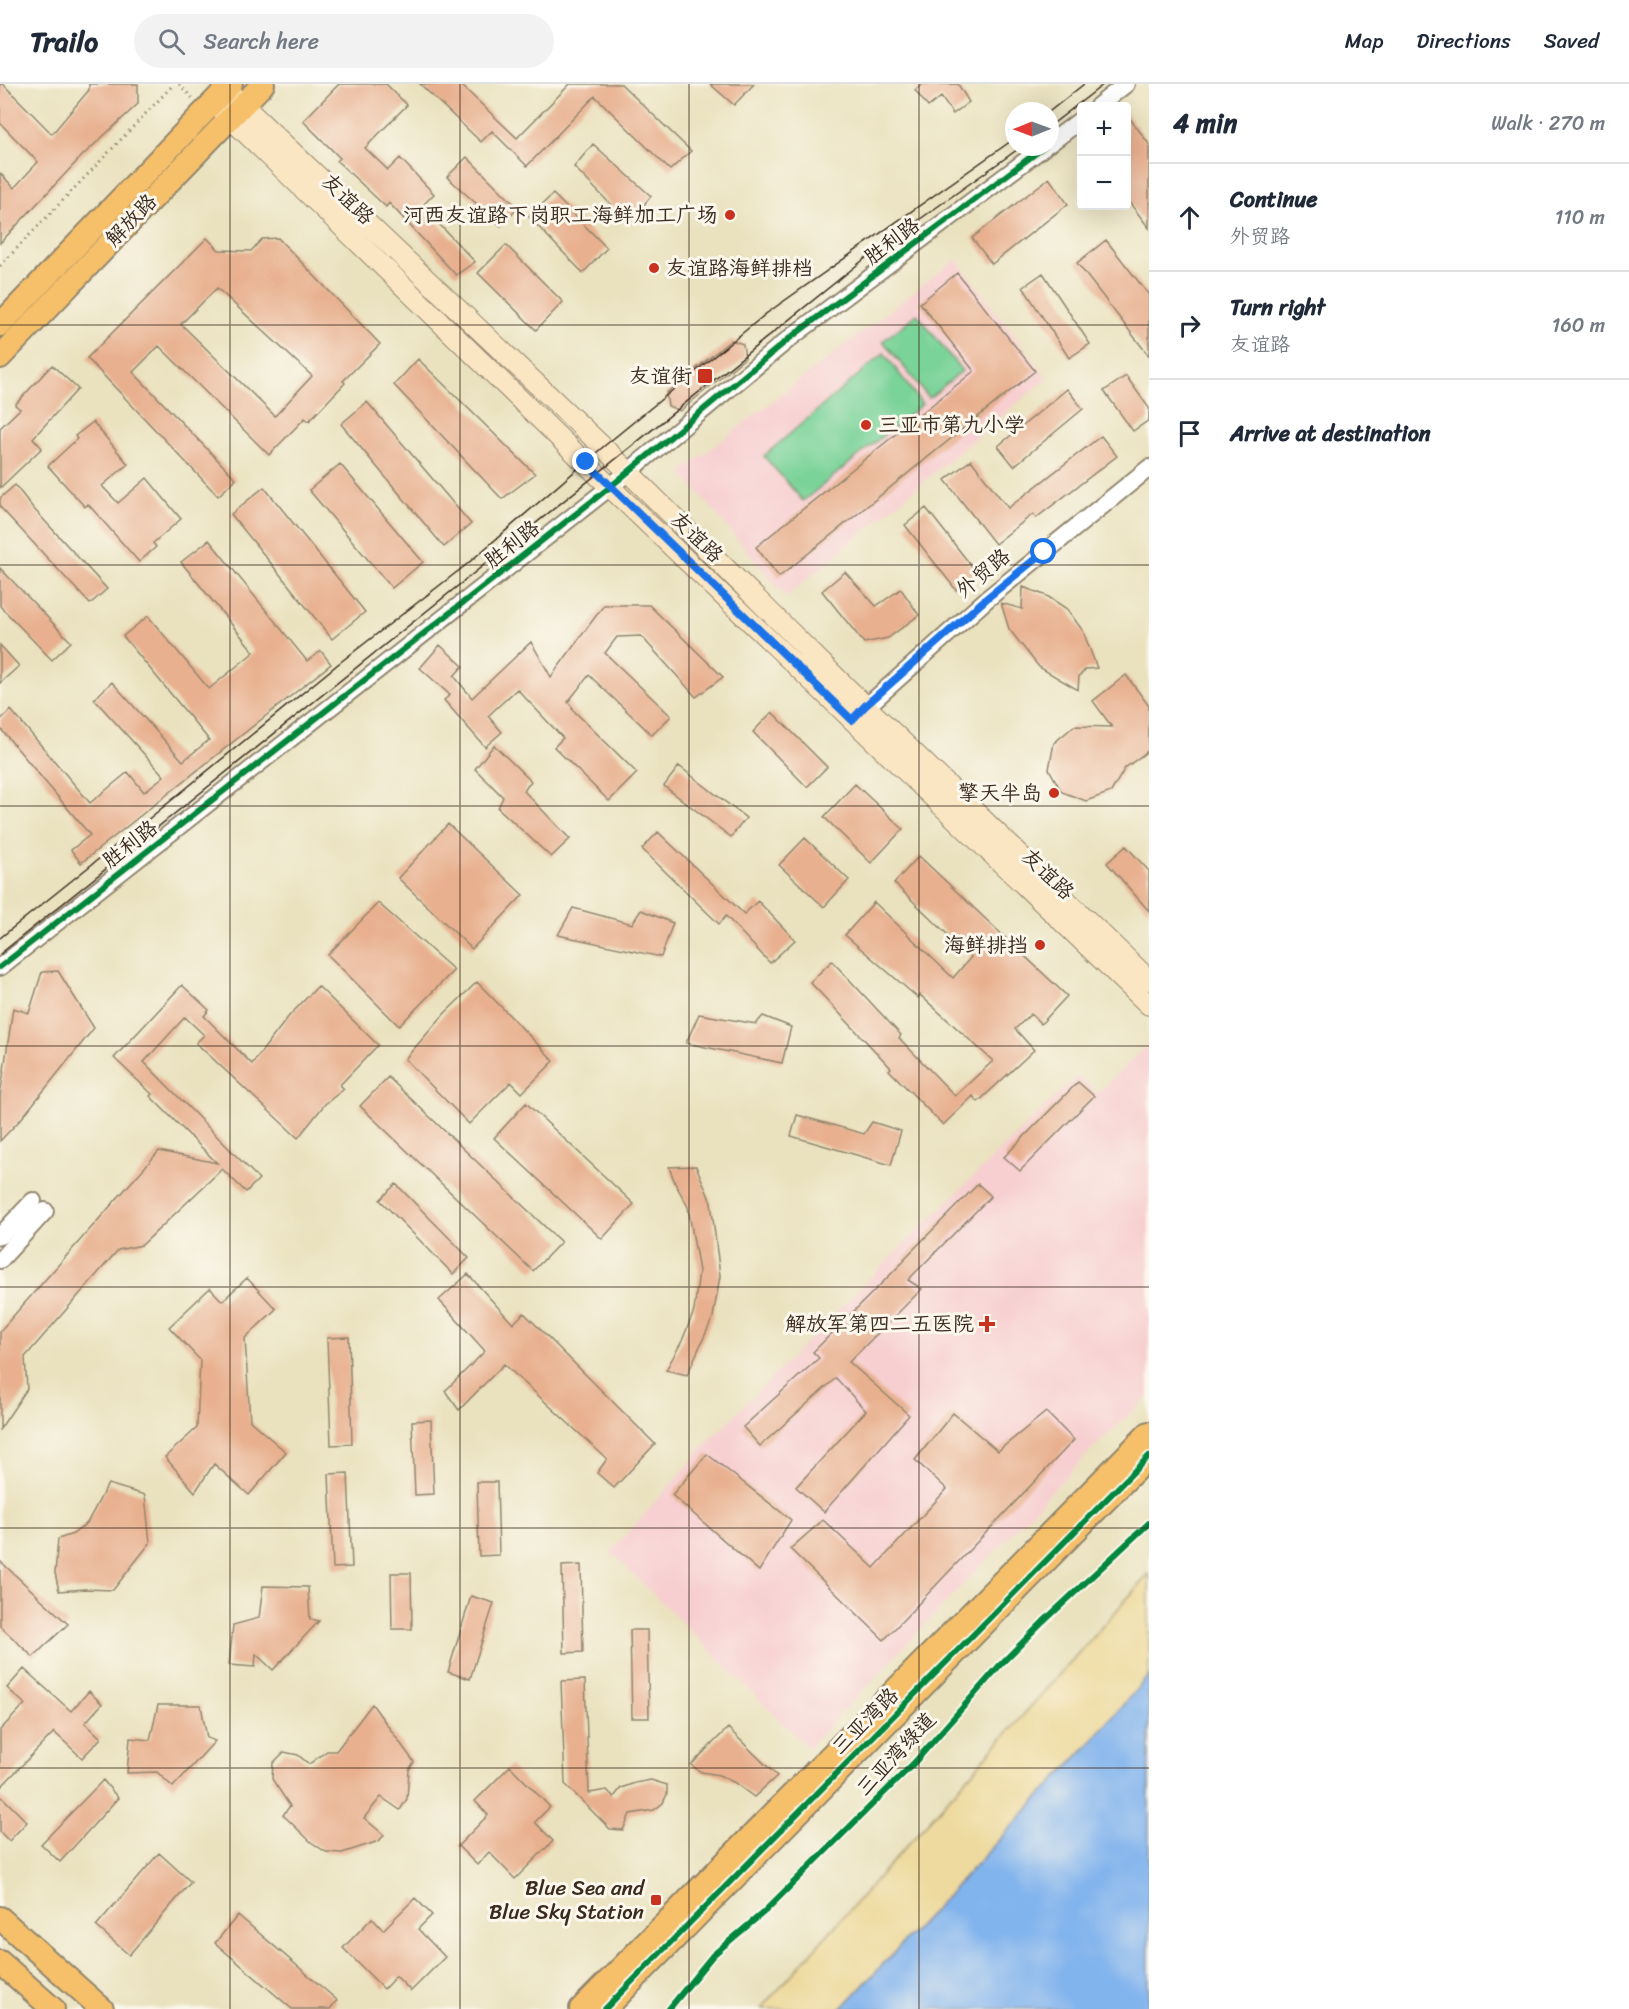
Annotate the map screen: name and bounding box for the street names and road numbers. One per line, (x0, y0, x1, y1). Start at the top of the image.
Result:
street label: 友谊路 (312, 163, 384, 235)
street label: 解放路 (95, 184, 167, 256)
street label: 胜利路 (855, 207, 929, 275)
street label: 友谊路 (661, 501, 733, 573)
street label: 胜利路 (475, 510, 549, 578)
street label: 外贸路 (947, 538, 1019, 608)
street label: 胜利路 (93, 810, 167, 878)
street label: 友谊路 (1012, 838, 1084, 910)
street label: 三亚湾路 (822, 1678, 908, 1764)
street label: 三亚湾绿道 (846, 1703, 946, 1805)

